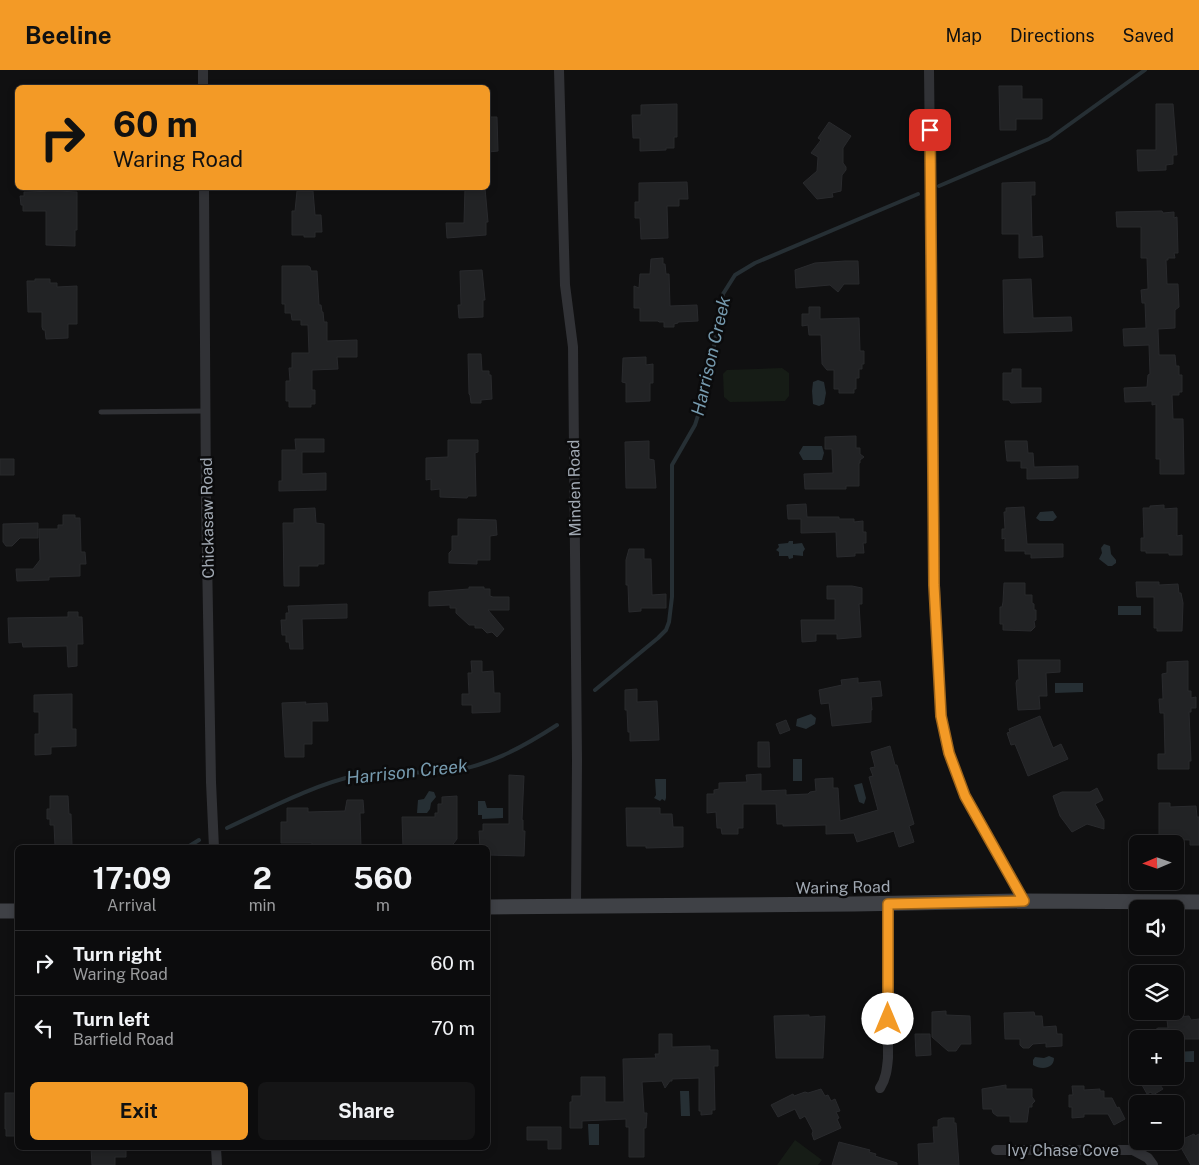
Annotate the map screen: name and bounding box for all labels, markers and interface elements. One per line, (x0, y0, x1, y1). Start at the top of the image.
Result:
text: Beeline (25, 21, 112, 49)
text: Map (945, 25, 982, 46)
text: Directions (1010, 25, 1095, 46)
text: Saved (1123, 25, 1174, 46)
text: 60 m (113, 104, 198, 145)
icon: right (30, 105, 95, 170)
pin (909, 109, 951, 151)
icon: arrive (916, 116, 944, 144)
text: Waring Road (113, 146, 243, 172)
water label: Harrison Creek (687, 294, 734, 418)
street label: Minden Road (564, 439, 585, 537)
street label: Chickasaw Road (197, 457, 218, 579)
water label: Harrison Creek (345, 755, 469, 788)
north arrow (1129, 835, 1184, 890)
map controls (1129, 835, 1184, 1150)
text: 17:09 (92, 860, 171, 896)
text: 2 (253, 860, 272, 896)
text: 560 (353, 860, 413, 896)
street label: Waring Road (795, 877, 891, 898)
text: Arrival (107, 896, 157, 915)
text: min (249, 896, 276, 915)
text: m (376, 896, 390, 915)
button: sound (1129, 900, 1184, 955)
text: Turn right (73, 943, 162, 965)
icon: right (30, 949, 58, 977)
text: 60 m (431, 952, 475, 974)
text: Waring Road (73, 965, 168, 984)
button: layers (1129, 965, 1184, 1020)
position arrow (861, 992, 913, 1044)
text: Turn left (73, 1008, 150, 1030)
icon: left (30, 1014, 58, 1042)
text: 70 m (431, 1017, 475, 1039)
text: Barfield Road (73, 1030, 174, 1049)
button: + (1129, 1030, 1184, 1085)
button: Exit (30, 1082, 248, 1140)
button: Share (258, 1082, 475, 1140)
button: − (1129, 1095, 1184, 1150)
street label: Ivy Chase Cove (1007, 1141, 1119, 1160)

